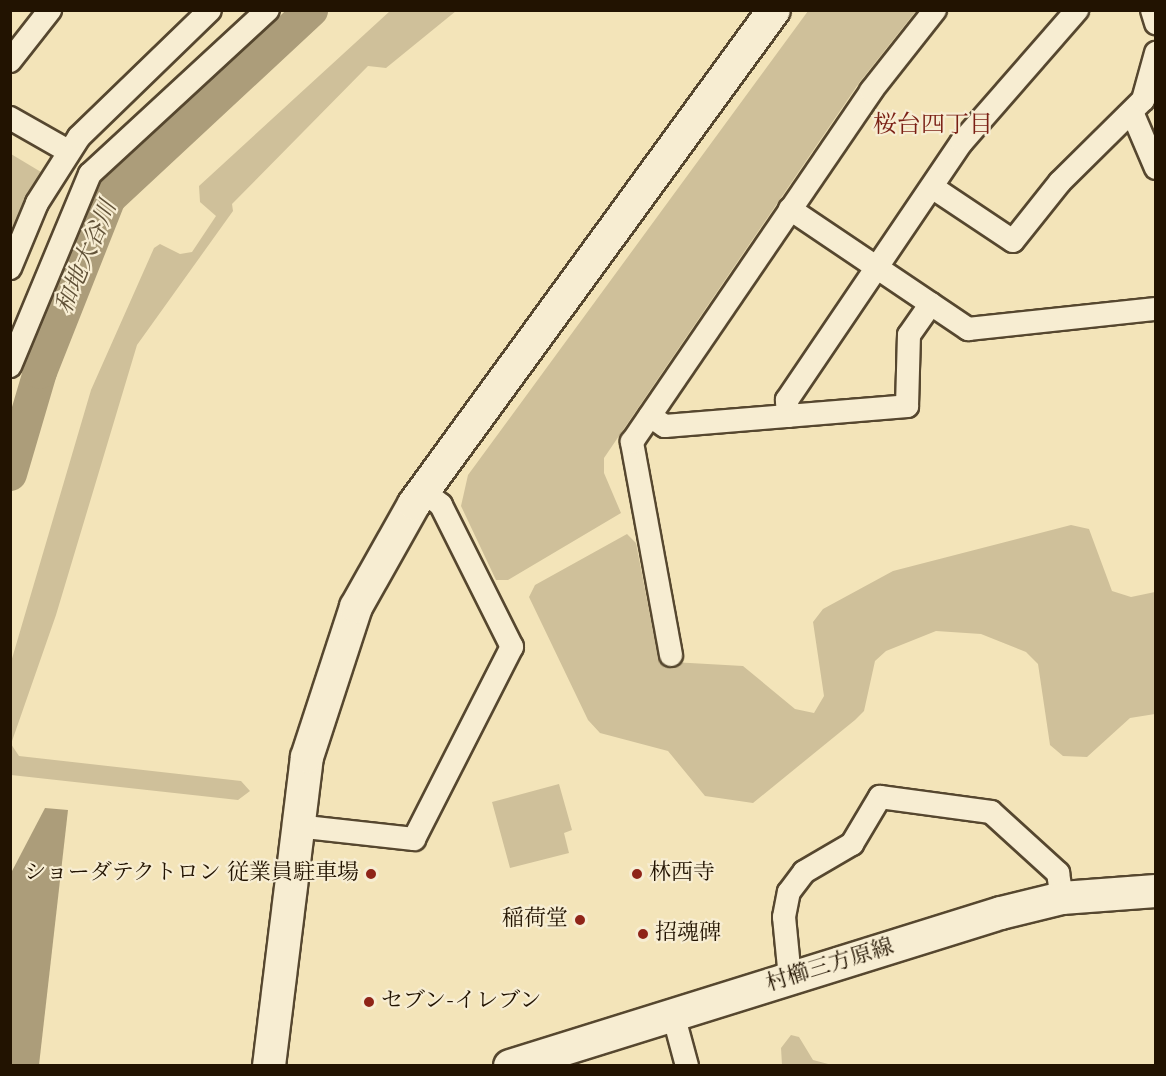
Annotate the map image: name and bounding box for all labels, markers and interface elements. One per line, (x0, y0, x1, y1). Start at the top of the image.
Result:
district label: 桜台四丁目 (873, 113, 993, 141)
water label: 和地大谷川 (51, 197, 125, 319)
place label: ショーダテクトロン 従業員駐車場 (23, 861, 359, 887)
place label: 林西寺 (649, 861, 715, 887)
marker: ショーダテクトロン 従業員駐車場 (364, 867, 378, 881)
marker: 林西寺 (630, 867, 644, 881)
place label: 稲荷堂 (502, 907, 568, 933)
marker: 稲荷堂 (573, 913, 587, 927)
place label: 招魂碑 (655, 921, 721, 947)
marker: 招魂碑 (636, 927, 650, 941)
street label: 村櫛三方原線 (763, 934, 897, 998)
place label: セブン-イレブン (381, 989, 543, 1015)
marker: セブン-イレブン (362, 995, 376, 1009)

